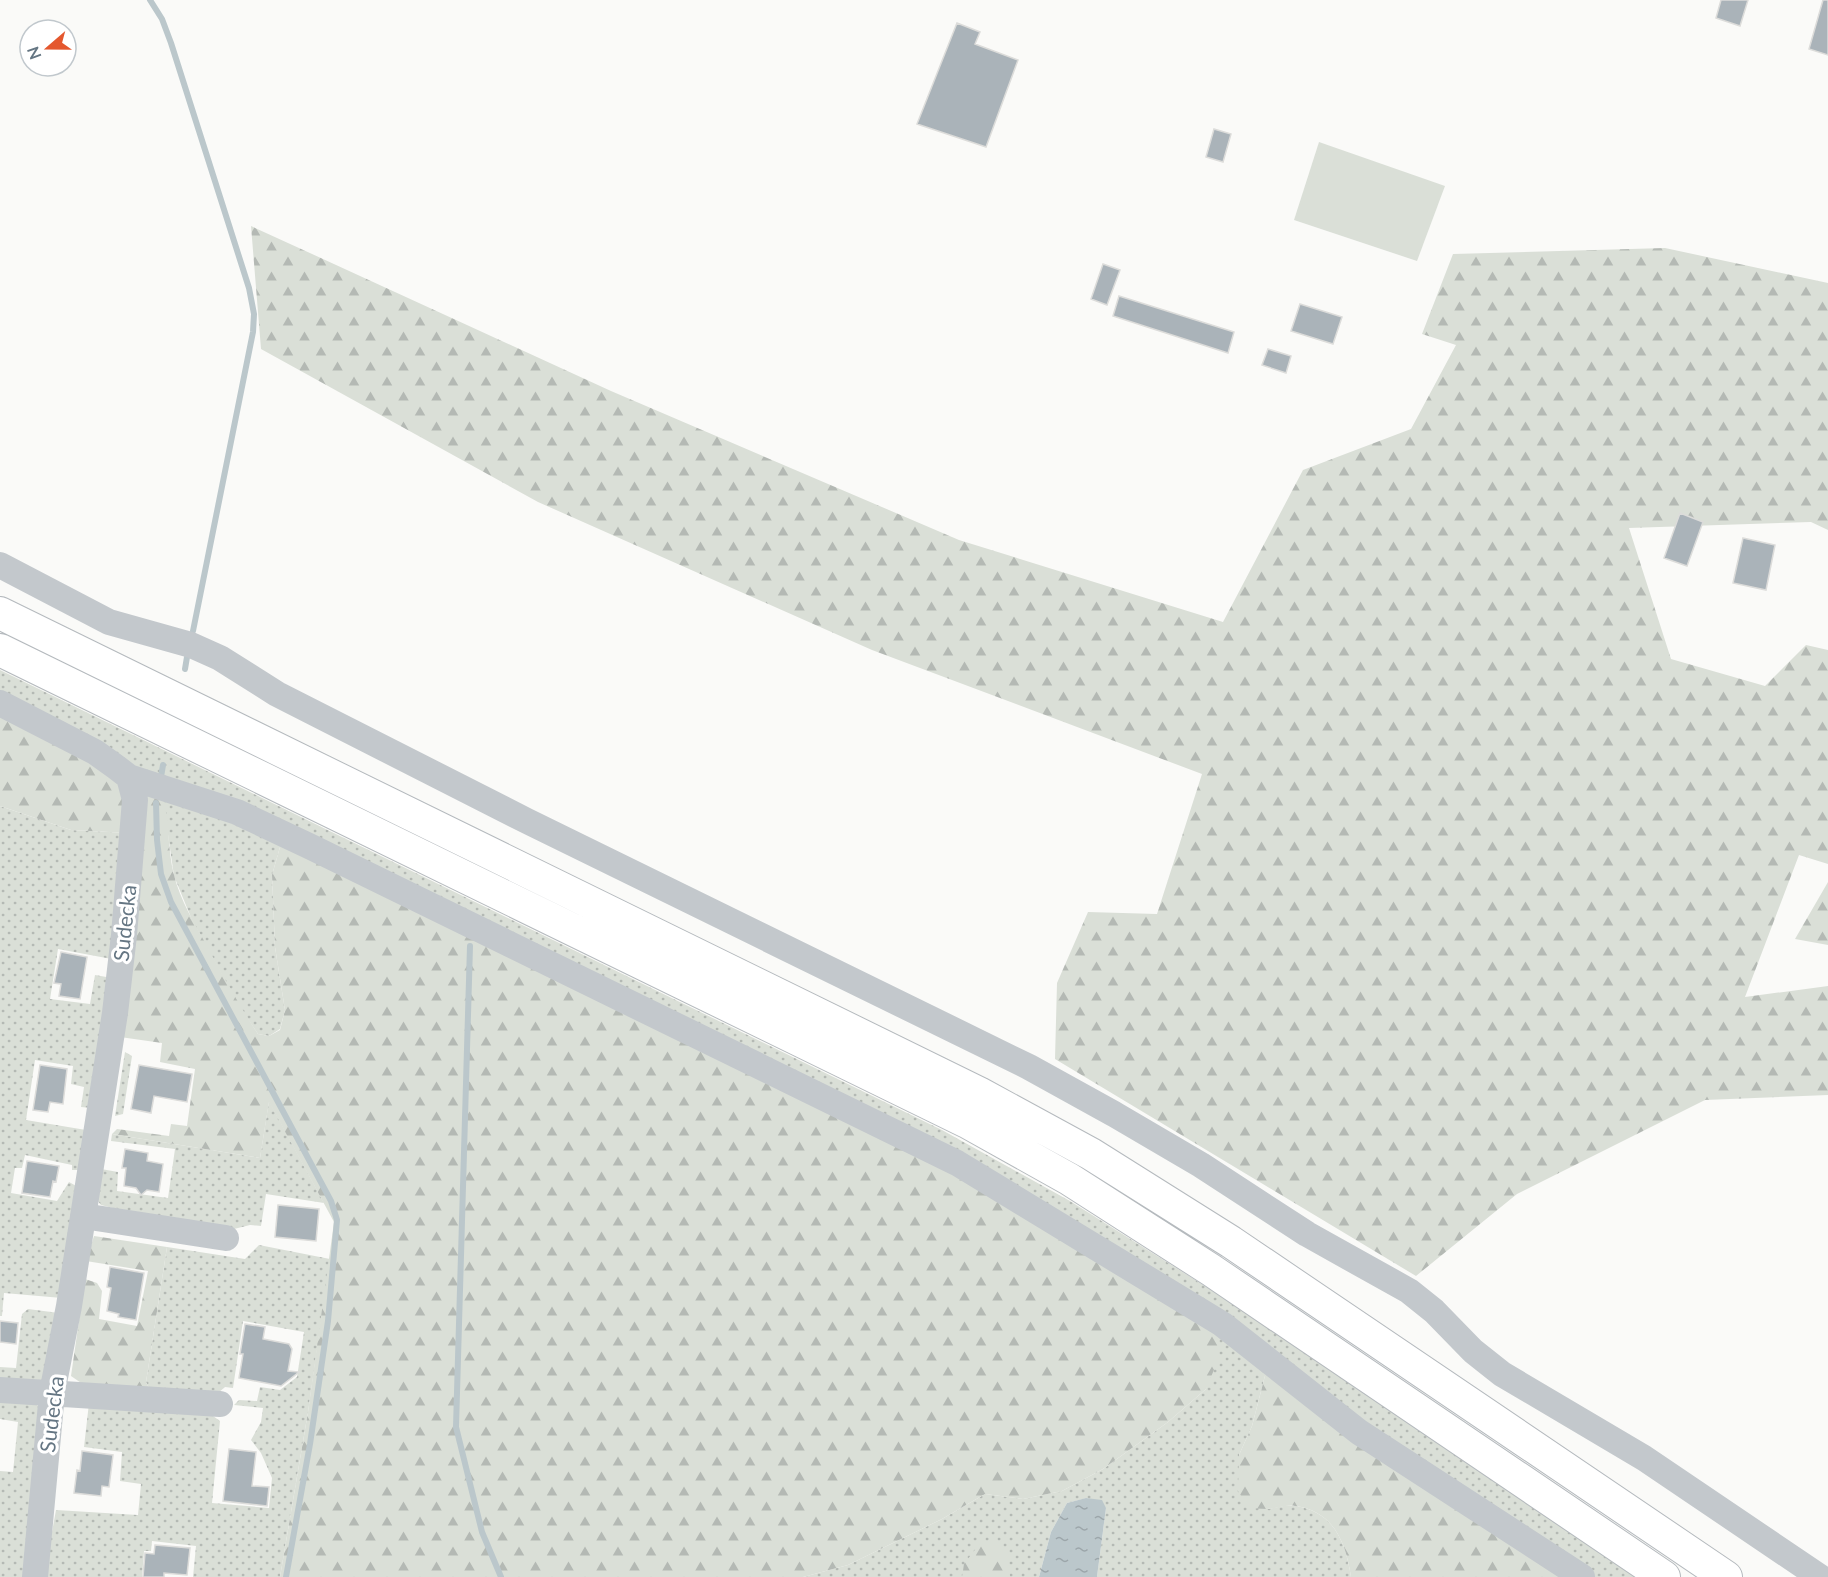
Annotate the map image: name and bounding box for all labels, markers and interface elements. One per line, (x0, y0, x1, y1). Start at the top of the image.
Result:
north arrow (18, 18, 78, 78)
text: N (22, 44, 44, 62)
street label: Sudecka (108, 883, 140, 963)
street label: Sudecka (34, 1374, 68, 1454)

